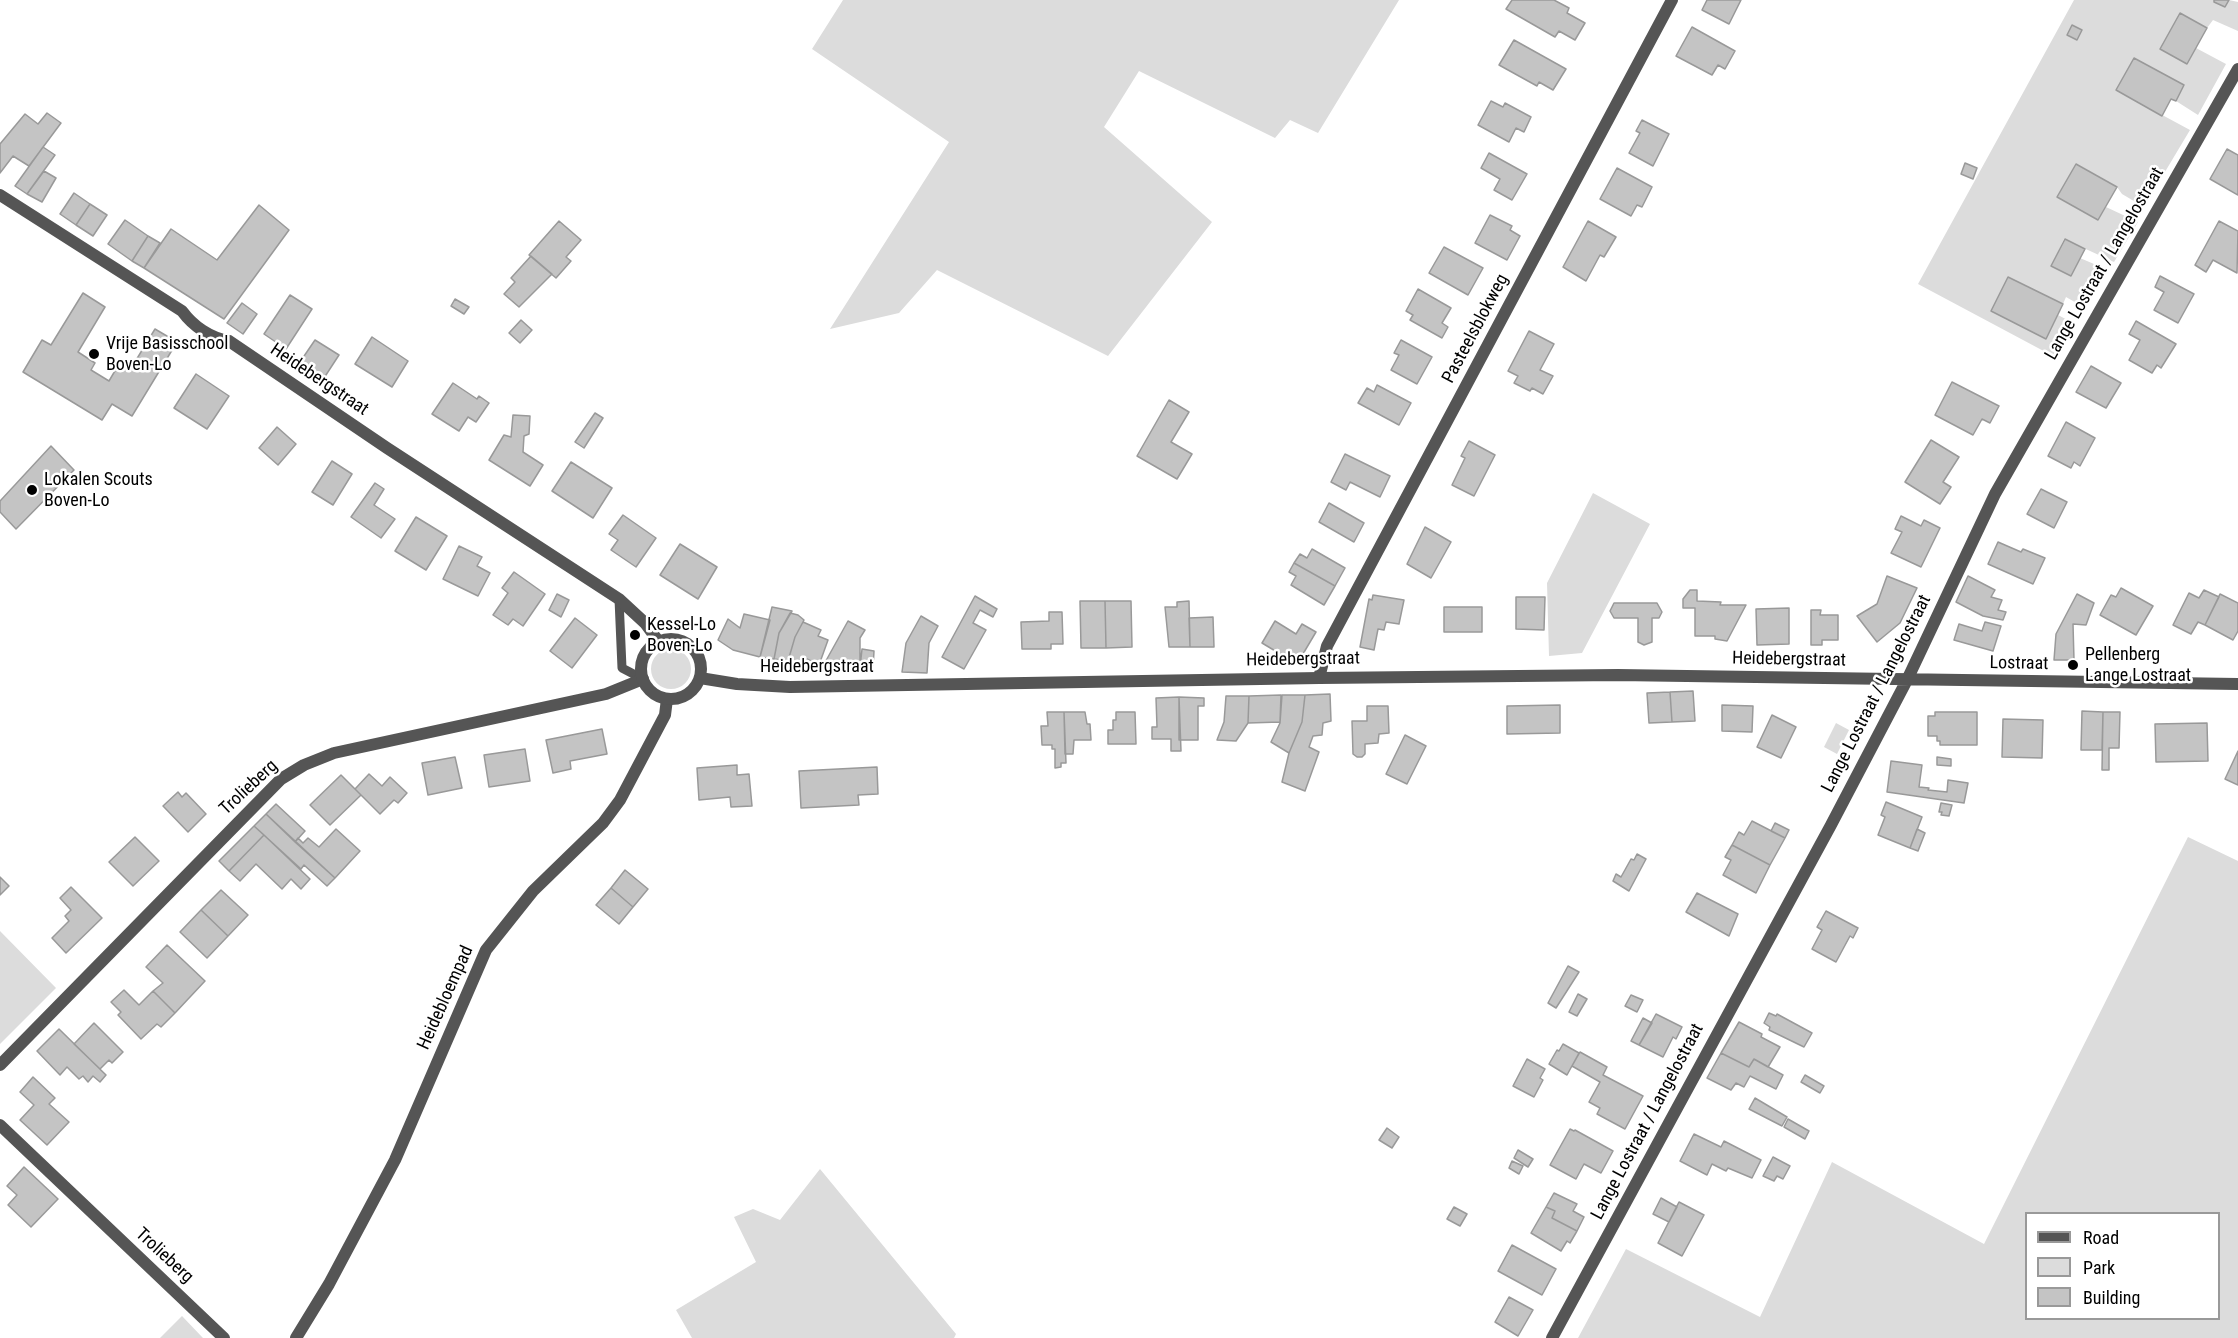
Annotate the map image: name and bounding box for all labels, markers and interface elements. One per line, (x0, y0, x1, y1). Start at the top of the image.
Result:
street label: Lange Lostraat / Langelostraat (2041, 164, 2169, 364)
street label: Pasteelsblokweg (1438, 271, 1514, 387)
place label: Vrije Basisschool Boven-Lo (106, 333, 228, 376)
street label: Heidebergstraat (266, 339, 372, 421)
marker: Vrije Basisschool Boven-Lo (87, 347, 101, 361)
place label: Lokalen Scouts Boven-Lo (44, 469, 153, 512)
marker: Lokalen Scouts Boven-Lo (25, 483, 39, 497)
street label: Lange Lostraat / Langelostraat (1818, 592, 1936, 796)
place label: Kessel-Lo Boven-Lo (647, 614, 716, 656)
marker: Kessel-Lo Boven-Lo (628, 628, 642, 642)
place label: Pellenberg Lange Lostraat (2085, 644, 2191, 686)
street label: Heidebergstraat (1246, 648, 1360, 672)
street label: Heidebergstraat (1732, 648, 1846, 672)
street label: Lostraat (1989, 653, 2049, 675)
street label: Heidebergstraat (760, 656, 874, 678)
marker: Pellenberg Lange Lostraat (2066, 658, 2080, 672)
street label: Trolieberg (216, 756, 282, 820)
street label: Heidebloempad (413, 943, 479, 1053)
street label: Lange Lostraat / Langelostraat (1587, 1020, 1709, 1224)
legend (2025, 1212, 2220, 1320)
street label: Trolieberg (131, 1224, 197, 1288)
text: Road (2083, 1227, 2119, 1248)
text: Park (2083, 1257, 2115, 1278)
text: Building (2083, 1287, 2140, 1308)

